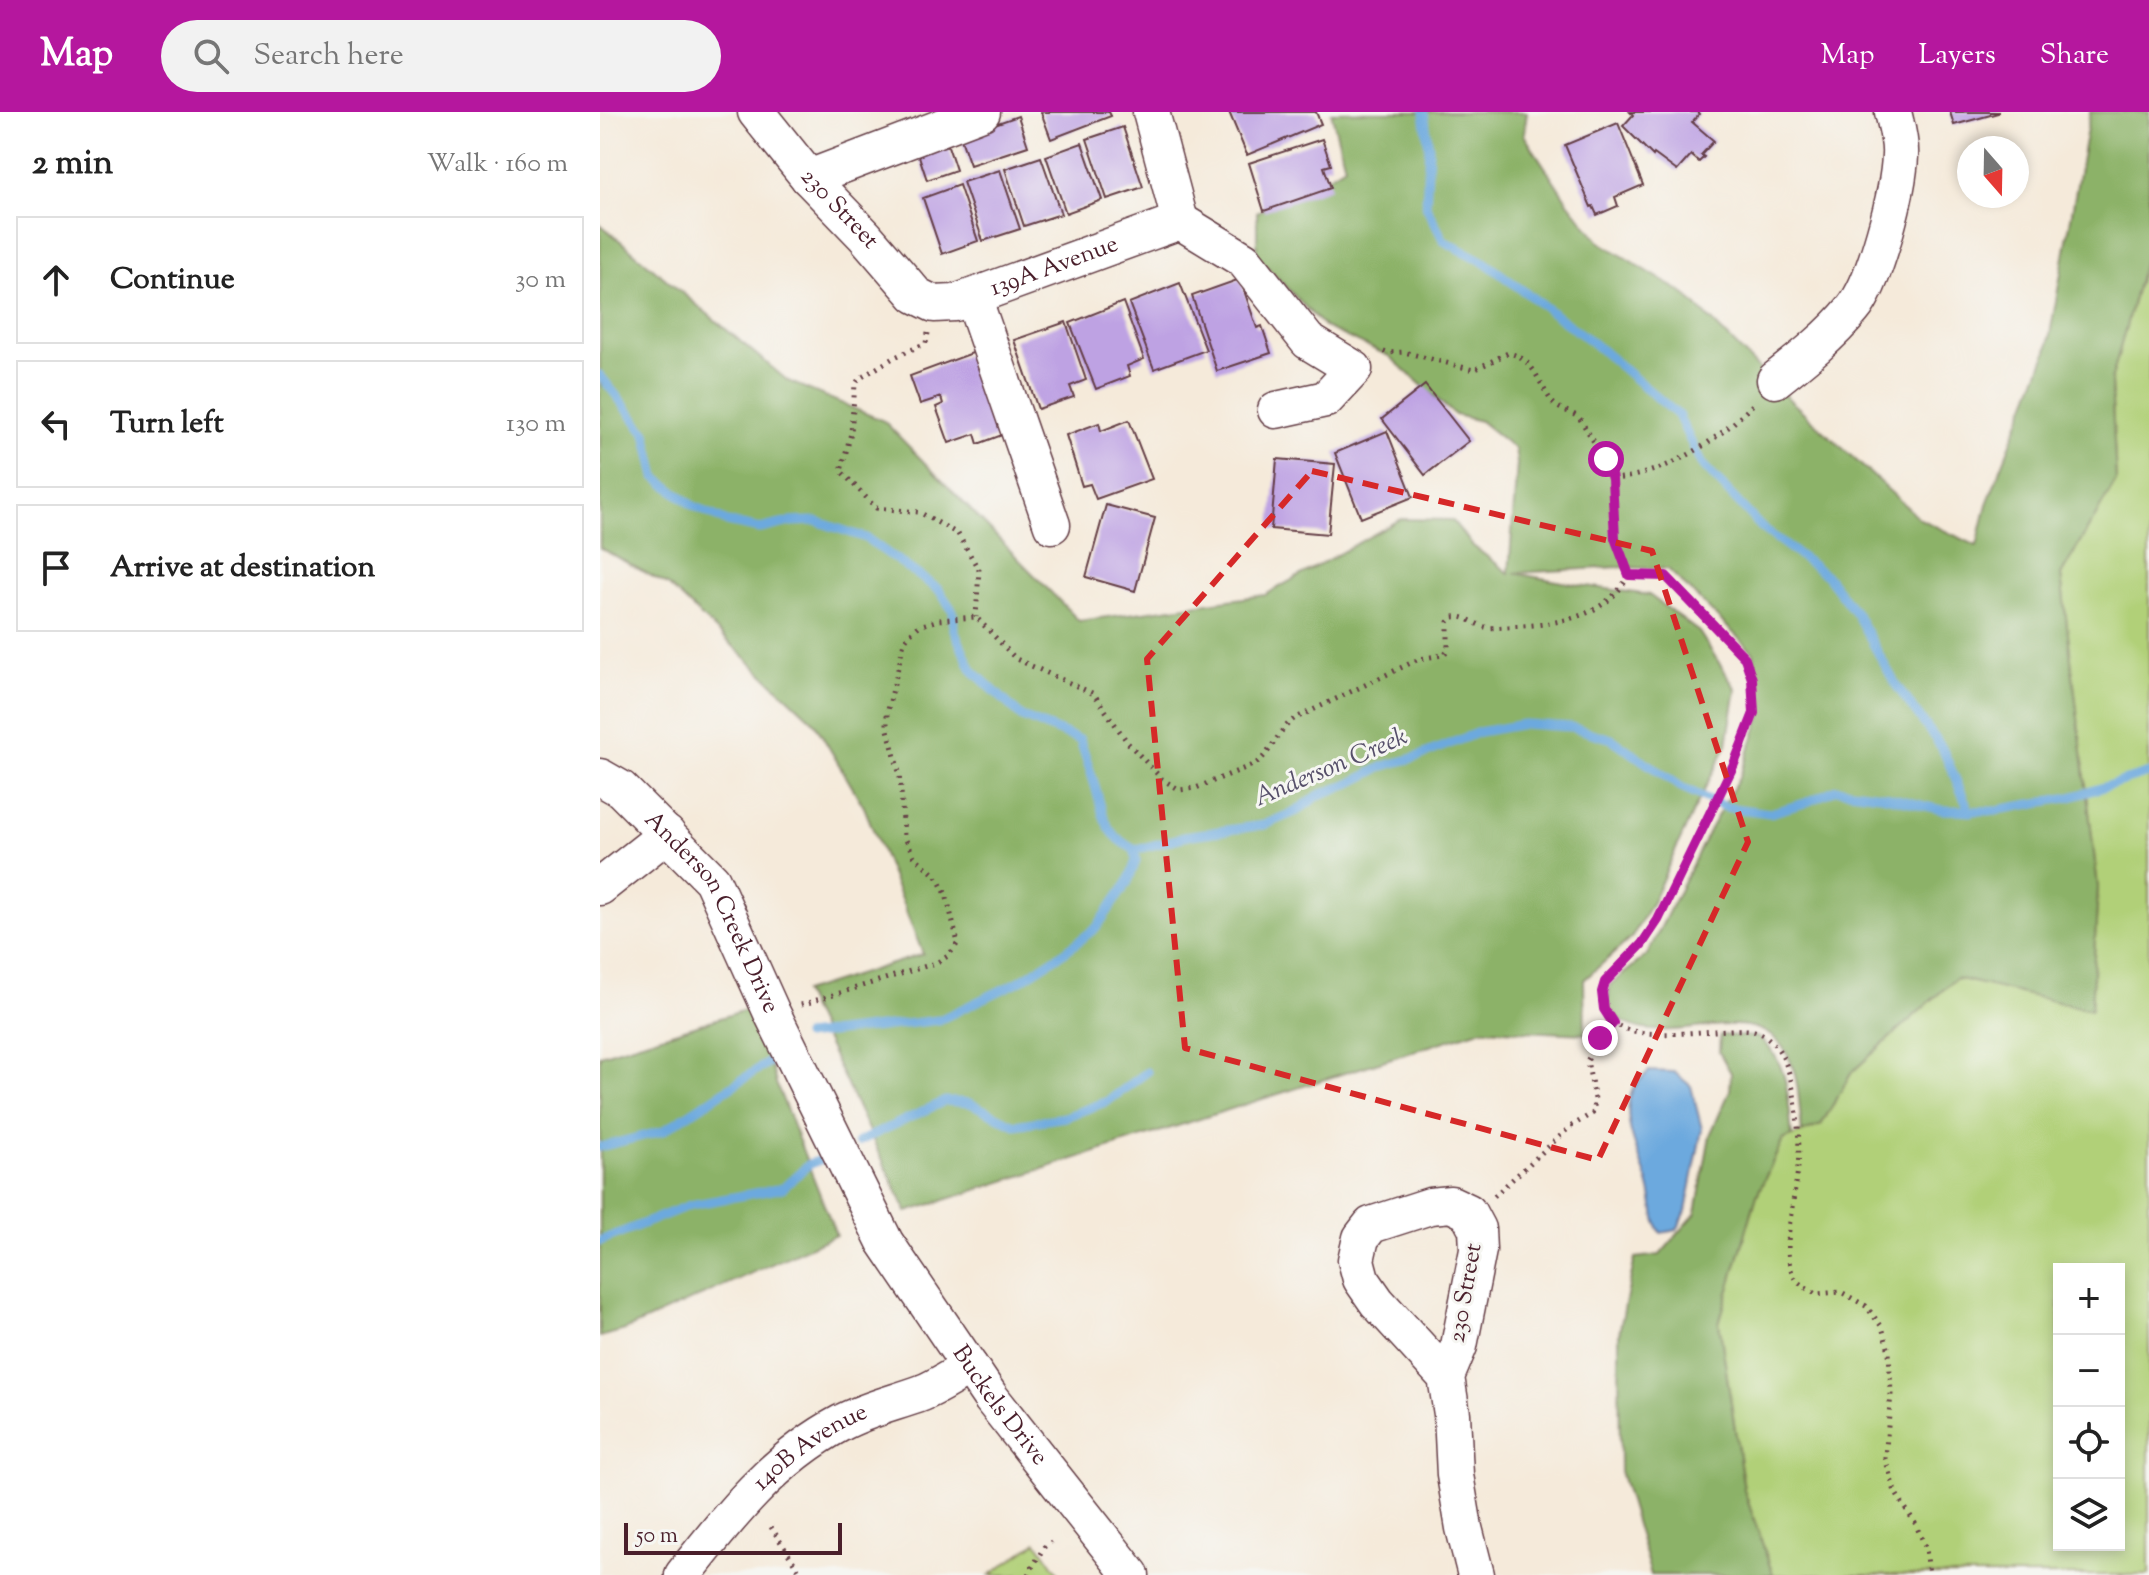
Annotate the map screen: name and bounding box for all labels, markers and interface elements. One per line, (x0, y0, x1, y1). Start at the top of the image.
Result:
search box (161, 20, 721, 92)
text: Map (40, 29, 113, 83)
icon: search (189, 34, 233, 78)
text: Search here (253, 35, 404, 78)
text: Map (1821, 36, 1874, 76)
text: Layers (1918, 36, 1996, 76)
text: Share (2040, 36, 2109, 76)
north arrow (1957, 136, 2029, 208)
text: 2 min (32, 140, 113, 189)
text: Walk · 160 m (427, 146, 568, 183)
street label: 230 Street (791, 162, 886, 257)
street label: 139A Avenue (985, 228, 1123, 306)
icon: ahead (34, 258, 78, 302)
text: Continue (110, 259, 235, 302)
text: 30 m (515, 262, 566, 299)
icon: left (34, 402, 78, 446)
text: Turn left (110, 403, 224, 446)
text: 130 m (506, 406, 566, 443)
route start (1588, 441, 1624, 477)
icon: arrive (34, 546, 78, 590)
text: Arrive at destination (110, 547, 375, 590)
water label: Anderson Creek (1248, 719, 1414, 817)
street label: Anderson Creek Drive (636, 804, 787, 1019)
route end (1582, 1020, 1618, 1056)
street label: 230 Street (1441, 1241, 1491, 1345)
map controls (2053, 1263, 2125, 1551)
button: + (2053, 1263, 2125, 1335)
button: − (2053, 1335, 2125, 1407)
street label: Buckels Drive (943, 1339, 1055, 1473)
street label: 140B Avenue (745, 1396, 873, 1499)
button: locate (2053, 1407, 2125, 1479)
button: layers (2053, 1479, 2125, 1551)
scale bar (624, 1519, 842, 1555)
text: 50 m (636, 1521, 678, 1553)

